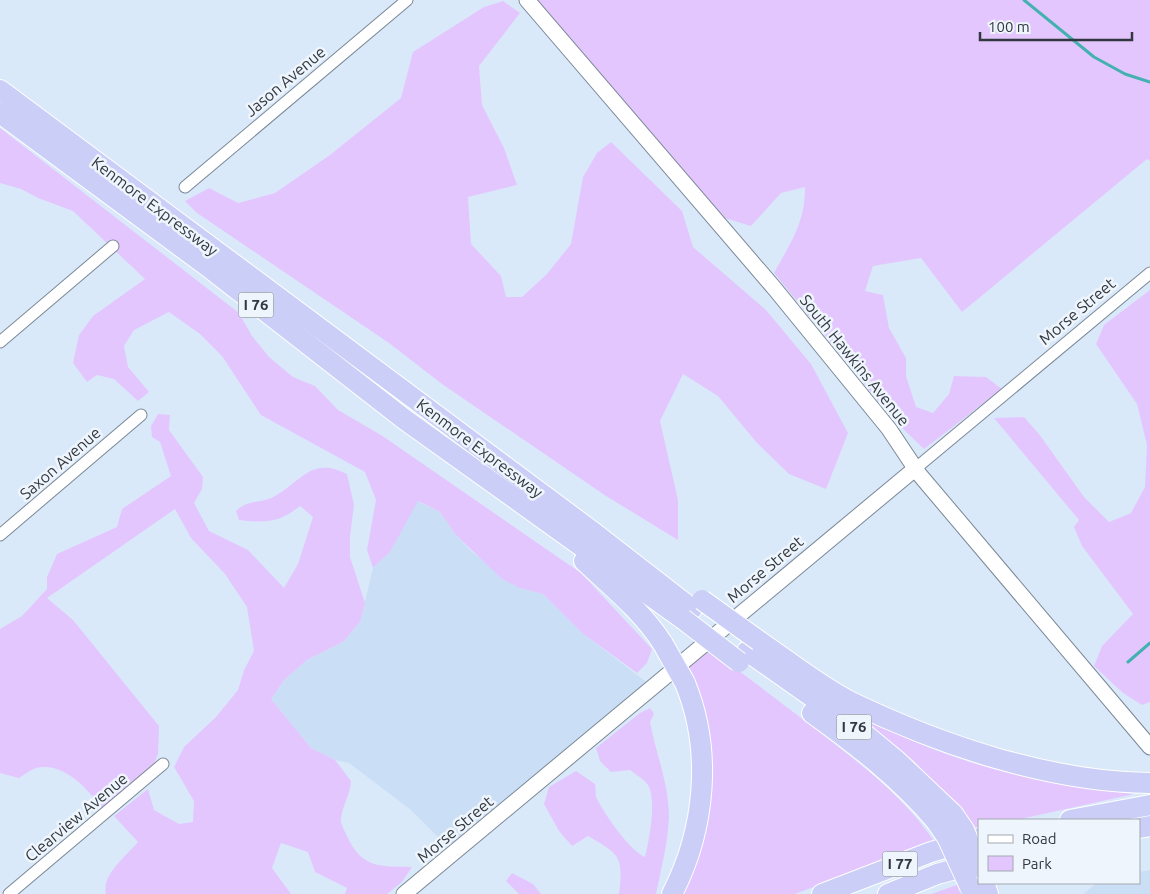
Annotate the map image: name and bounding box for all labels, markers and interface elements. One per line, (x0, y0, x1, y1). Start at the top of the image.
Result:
scale bar (980, 10, 1132, 42)
text: 100 m (988, 18, 1030, 35)
street label: Jason Avenue (241, 42, 329, 120)
street label: Kenmore Expressway (89, 153, 222, 259)
street label: Morse Street (1035, 274, 1119, 348)
street label: South Hawkins Avenue (797, 291, 913, 429)
road number: I 76 (238, 292, 274, 318)
street label: Kenmore Expressway (414, 395, 547, 501)
street label: Saxon Avenue (16, 423, 104, 503)
street label: Morse Street (723, 532, 807, 606)
road number: I 76 (836, 714, 872, 740)
street label: Clearview Avenue (21, 769, 131, 865)
street label: Morse Street (413, 792, 497, 866)
legend (978, 819, 1140, 884)
text: Road (1022, 830, 1057, 847)
road number: I 77 (882, 852, 918, 876)
text: Park (1022, 855, 1052, 872)

